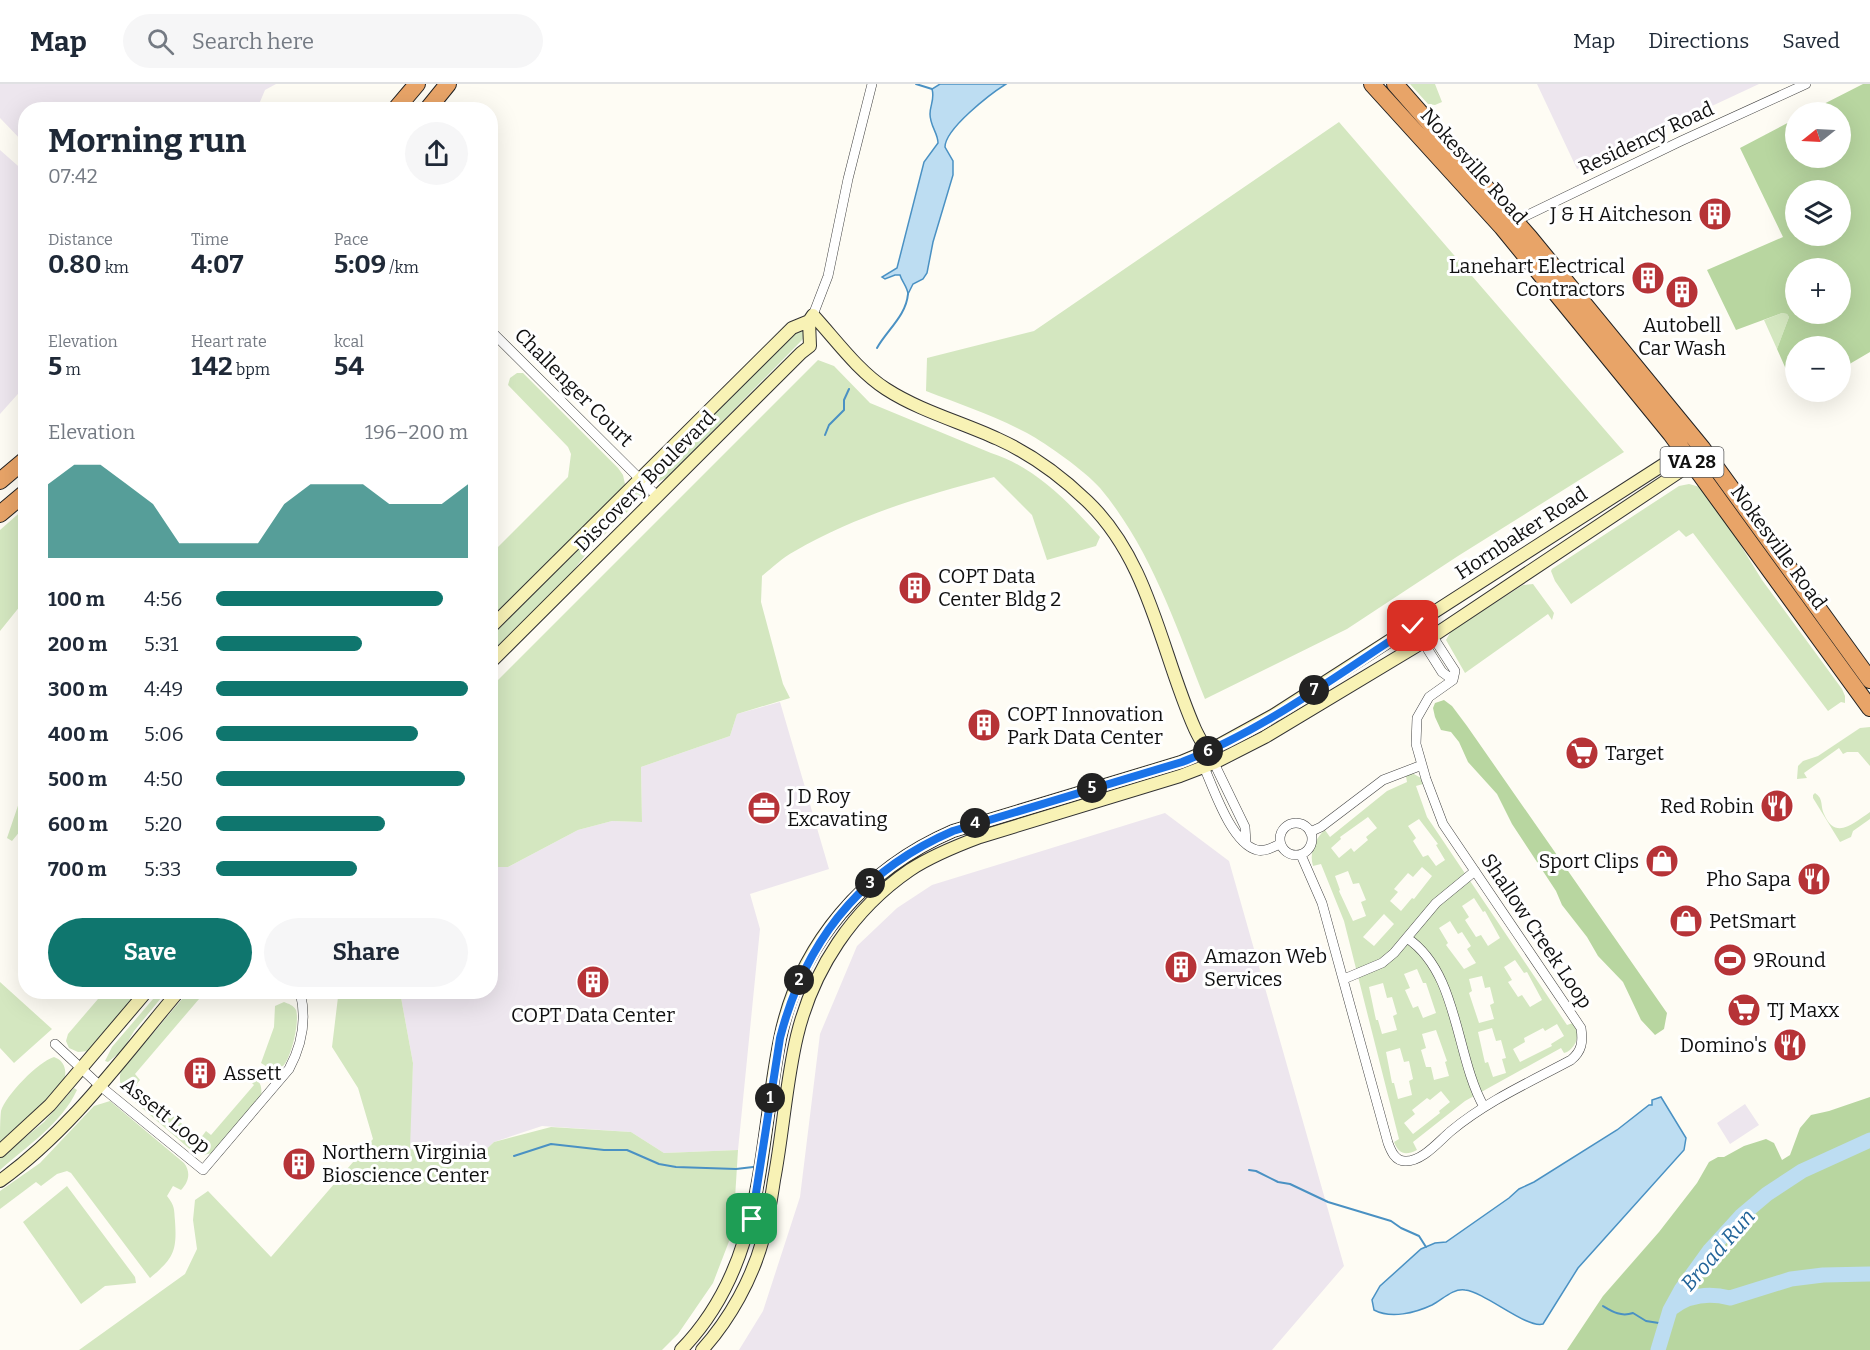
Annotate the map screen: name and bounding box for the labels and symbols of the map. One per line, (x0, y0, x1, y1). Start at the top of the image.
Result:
street label: Residency Road (1575, 96, 1717, 180)
north arrow (1785, 102, 1851, 168)
street label: Nokesville Road (1416, 103, 1532, 229)
building icon: J & H Aitcheson (1697, 196, 1733, 232)
place label: J & H Aitcheson (1549, 202, 1692, 226)
place label: Lanehart Electrical Contractors (1449, 254, 1625, 301)
building icon: Lanehart Electrical Contractors (1630, 260, 1666, 296)
building icon: Autobell Car Wash (1664, 274, 1700, 310)
place label: Autobell Car Wash (1638, 313, 1727, 360)
street label: Challenger Court (510, 323, 638, 451)
street label: Discovery Boulevard (569, 405, 721, 557)
road number: VA 28 (1660, 447, 1724, 477)
street label: Nokesville Road (1726, 480, 1832, 614)
street label: Hornbaker Road (1451, 481, 1592, 585)
place label: COPT Data Center Bldg 2 (938, 564, 1061, 611)
building icon: COPT Data Center Bldg 2 (897, 570, 933, 606)
pin (1387, 600, 1438, 651)
pin: 7 (1299, 675, 1329, 705)
place label: COPT Innovation Park Data Center (1007, 702, 1164, 749)
building icon: COPT Innovation Park Data Center (966, 707, 1002, 743)
supermarket icon: Target (1564, 735, 1600, 771)
pin: 6 (1193, 736, 1223, 766)
place label: Target (1605, 741, 1664, 765)
pin: 5 (1077, 773, 1107, 803)
place label: J D Roy Excavating (786, 784, 888, 831)
restaurant icon: Red Robin (1759, 788, 1795, 824)
office icon: J D Roy Excavating (746, 790, 782, 826)
place label: Red Robin (1660, 794, 1754, 818)
pin: 4 (960, 808, 990, 838)
shop icon: Sport Clips (1644, 843, 1680, 879)
street label: Shallow Creek Loop (1476, 849, 1598, 1013)
place label: Sport Clips (1539, 849, 1639, 873)
restaurant icon: Pho Sapa (1796, 861, 1832, 897)
place label: Pho Sapa (1706, 867, 1791, 891)
pin: 3 (855, 868, 885, 898)
shop icon: PetSmart (1668, 903, 1704, 939)
place label: PetSmart (1709, 909, 1796, 933)
sports icon: 9Round (1712, 942, 1748, 978)
place label: Amazon Web Services (1204, 944, 1327, 991)
place label: 9Round (1753, 948, 1826, 972)
building icon: Amazon Web Services (1163, 949, 1199, 985)
building icon: COPT Data Center (575, 964, 611, 1000)
pin: 2 (784, 965, 814, 995)
supermarket icon: TJ Maxx (1726, 992, 1762, 1028)
place label: TJ Maxx (1767, 998, 1839, 1022)
place label: COPT Data Center (511, 1003, 675, 1027)
restaurant icon: Domino's (1772, 1027, 1808, 1063)
place label: Domino's (1680, 1033, 1767, 1057)
building icon: Assett (182, 1055, 218, 1091)
place label: Assett (223, 1061, 281, 1085)
street label: Assett Loop (116, 1072, 216, 1158)
pin: 1 (755, 1083, 785, 1113)
place label: Northern Virginia Bioscience Center (322, 1140, 489, 1187)
building icon: Northern Virginia Bioscience Center (281, 1146, 317, 1182)
pin (726, 1193, 777, 1244)
water label: Broad Run (1675, 1204, 1761, 1296)

